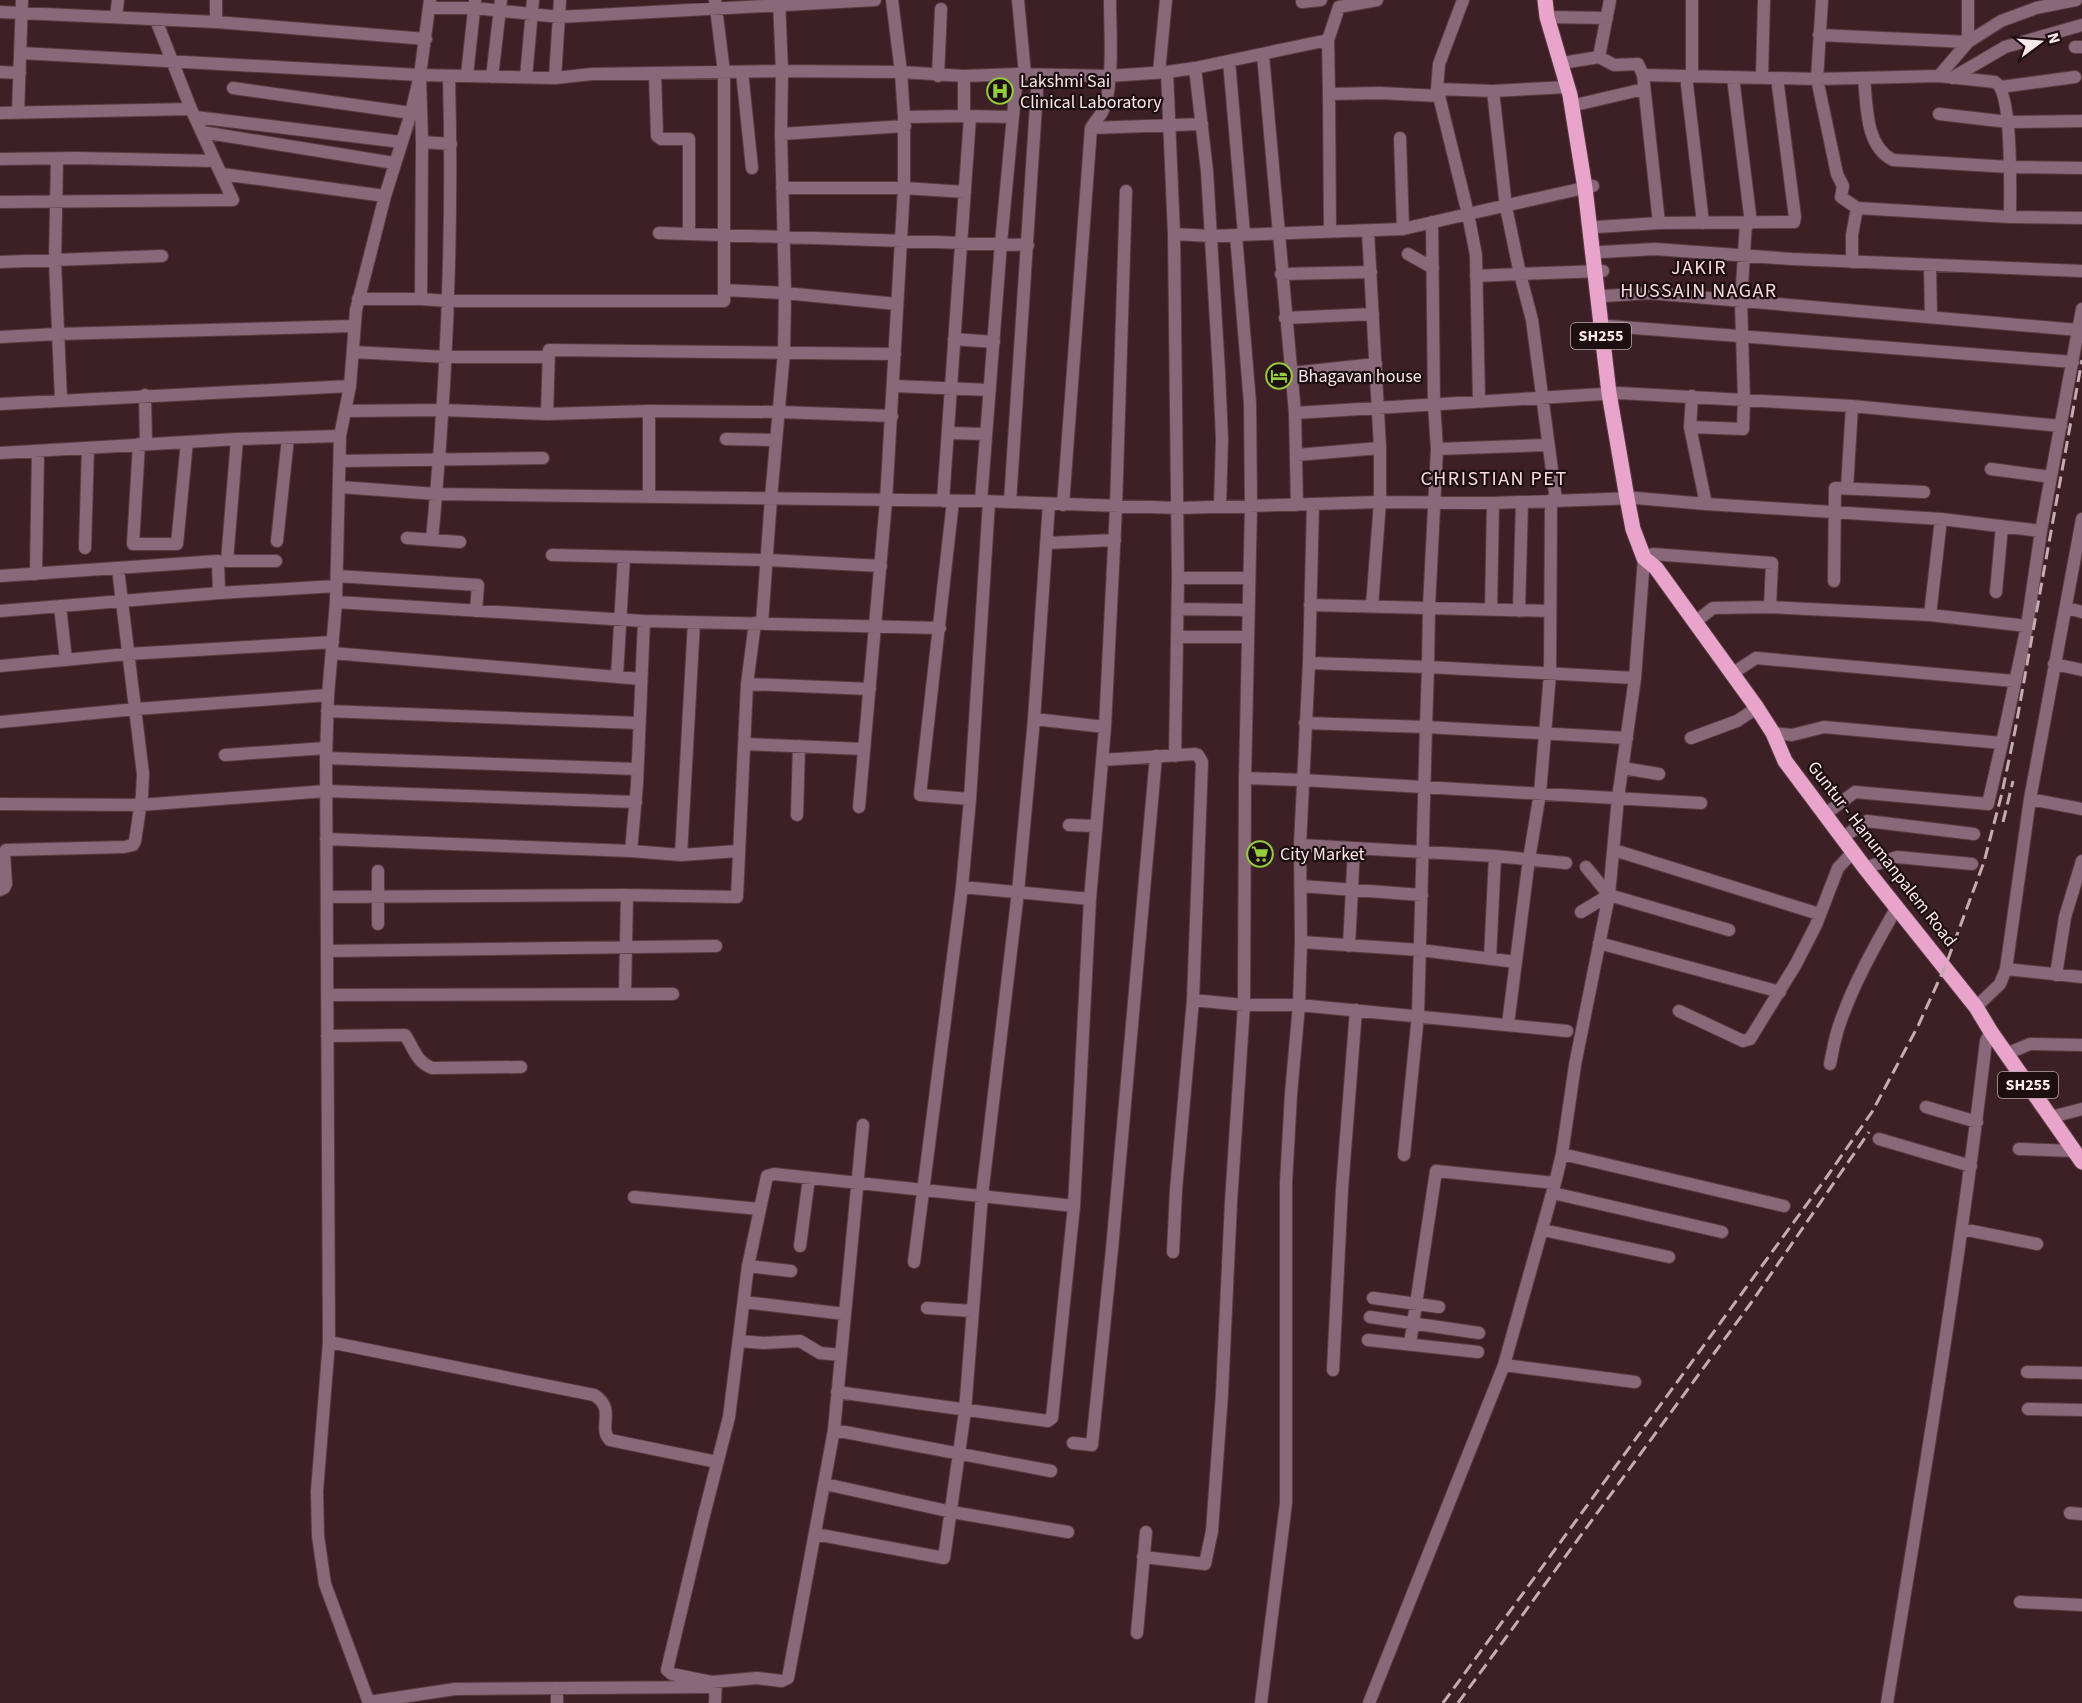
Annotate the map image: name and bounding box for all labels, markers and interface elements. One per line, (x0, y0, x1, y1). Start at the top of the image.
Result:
north arrow (2010, 12, 2070, 72)
text: N (2041, 30, 2065, 46)
place label: Lakshmi Sai Clinical Laboratory (1020, 69, 1162, 115)
hospital icon: Lakshmi Sai Clinical Laboratory (985, 76, 1015, 106)
district label: JAKIR HUSSAIN NAGAR (1620, 254, 1778, 305)
road number: SH255 (1571, 323, 1631, 349)
hotel icon: Bhagavan house (1264, 361, 1294, 391)
place label: Bhagavan house (1298, 364, 1422, 389)
district label: CHRISTIAN PET (1420, 465, 1568, 493)
street label: Guntur - Hanumanpalem Road (1802, 756, 1962, 952)
supermarket icon: City Market (1245, 839, 1275, 869)
place label: City Market (1280, 842, 1365, 867)
road number: SH255 (1998, 1072, 2058, 1098)

